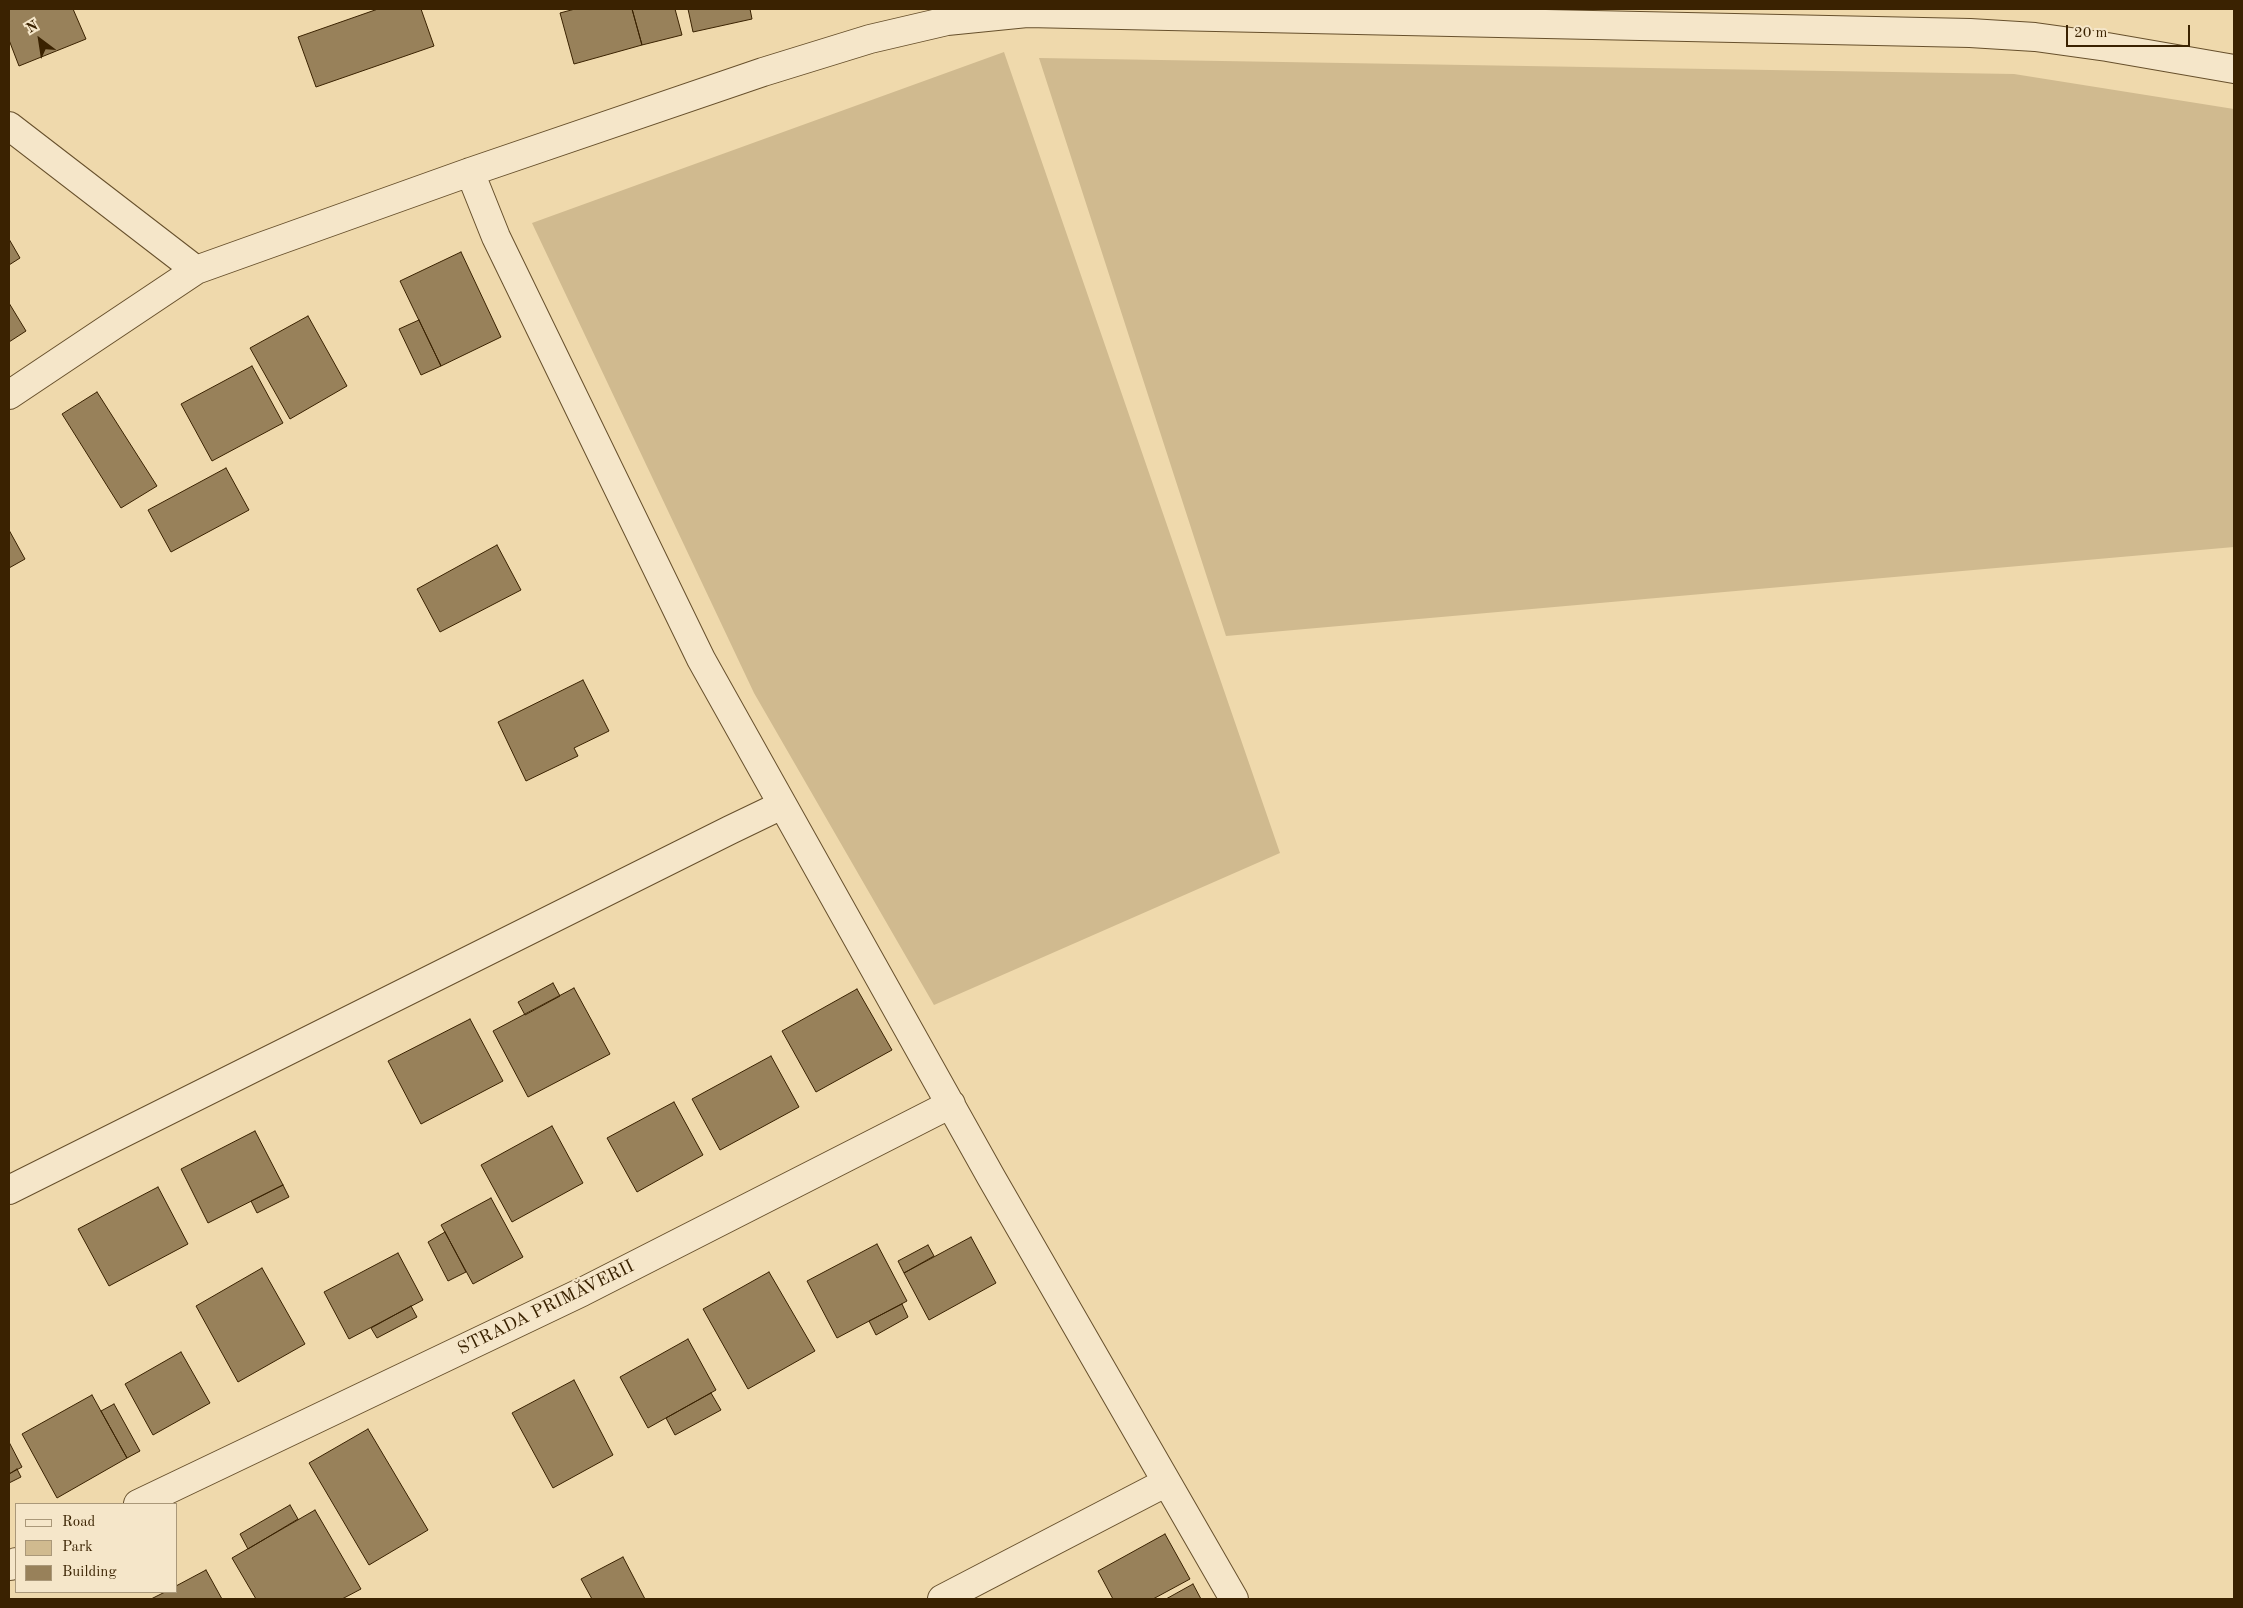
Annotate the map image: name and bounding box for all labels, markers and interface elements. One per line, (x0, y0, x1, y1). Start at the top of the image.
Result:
north arrow (15, 15, 65, 65)
scale bar (2068, 15, 2192, 47)
text: N (24, 18, 40, 36)
text: 20 m (2074, 26, 2108, 41)
street label: STRADA PRIMĂVERII (454, 1256, 638, 1360)
legend (15, 1503, 178, 1593)
text: Road (62, 1515, 95, 1530)
text: Park (62, 1540, 93, 1555)
text: Building (62, 1565, 117, 1580)

